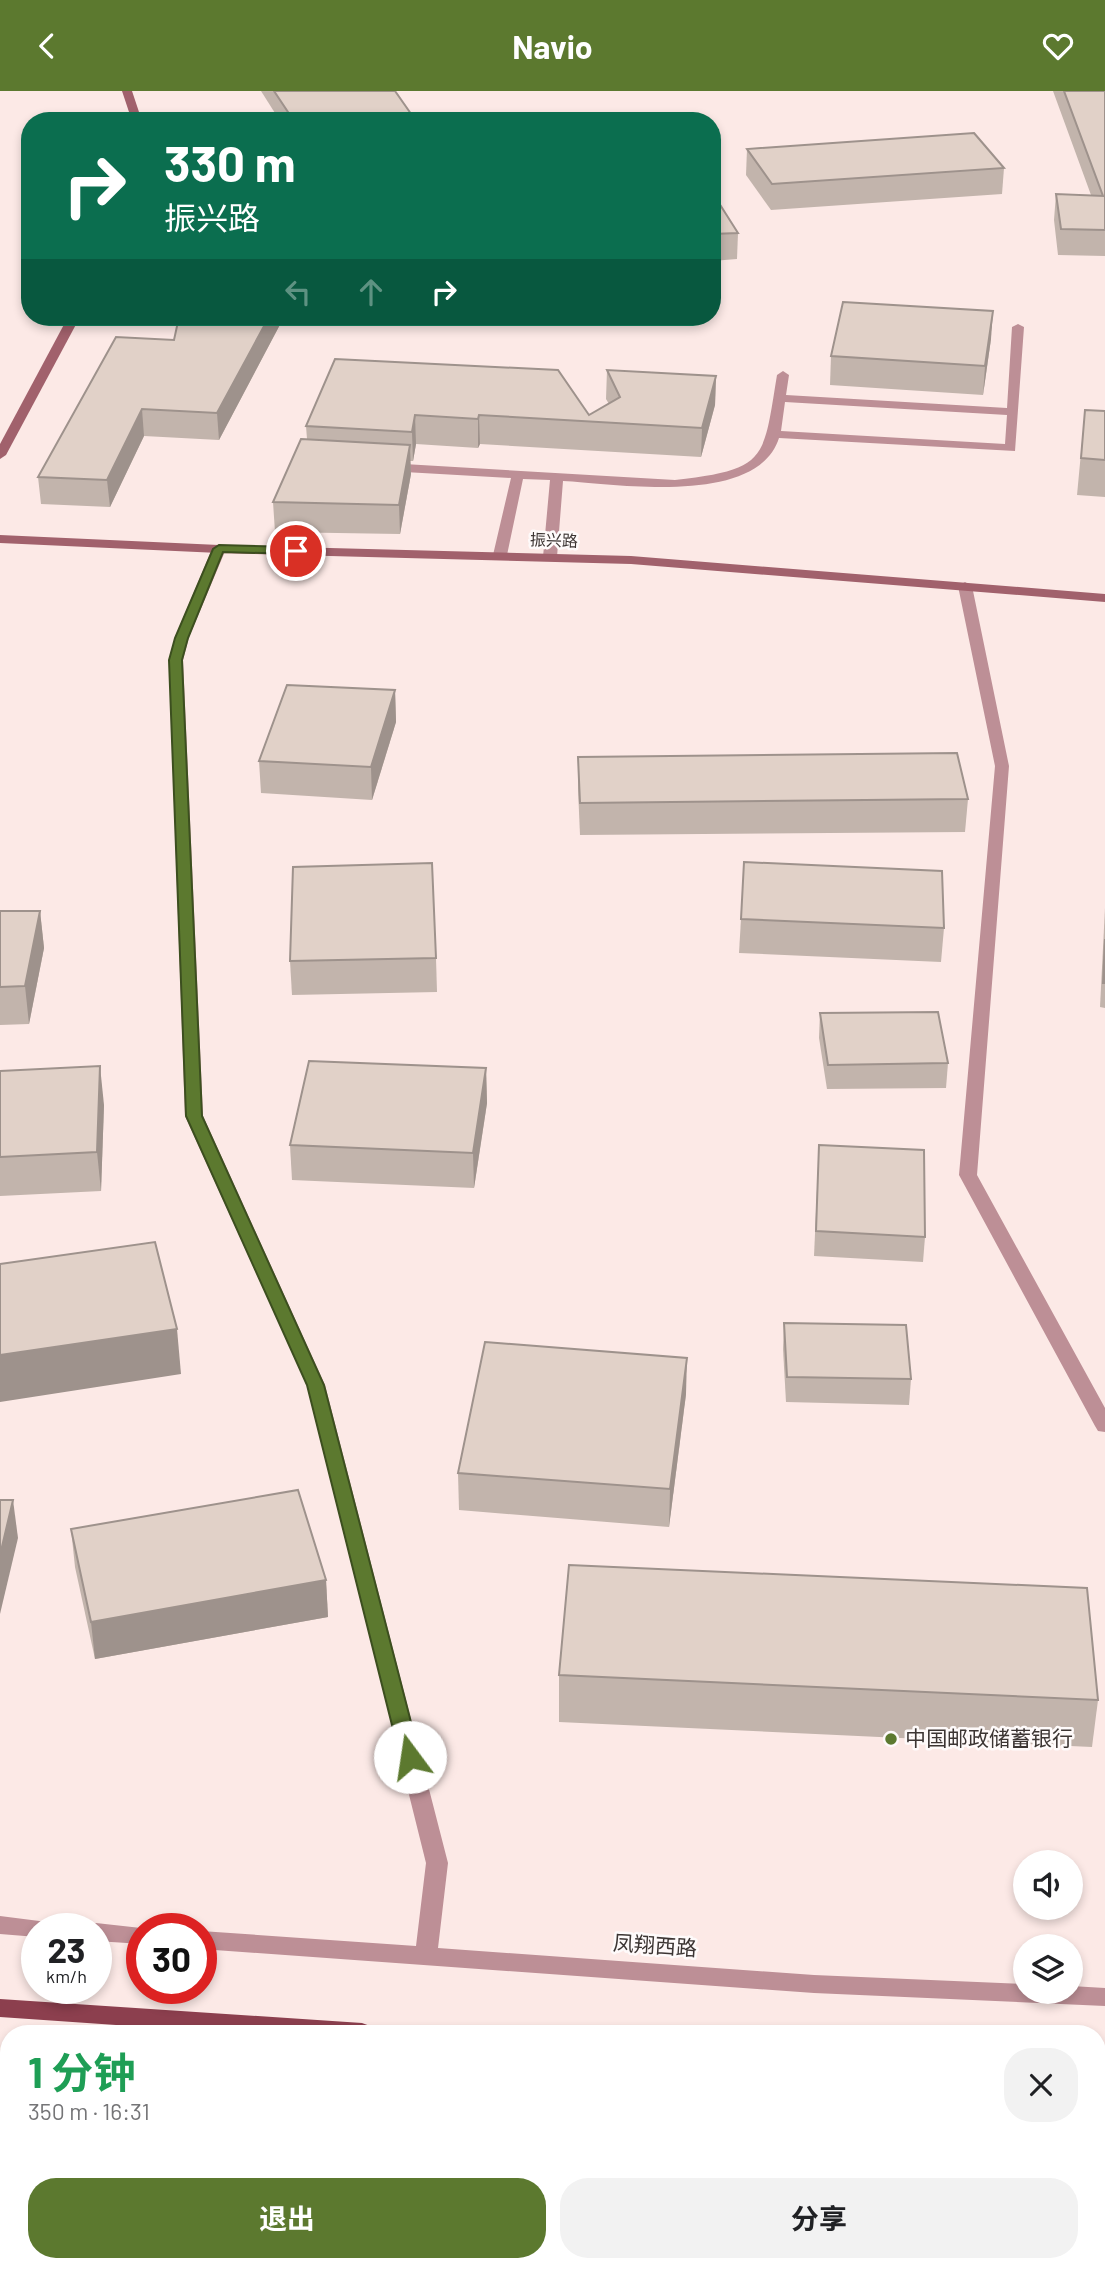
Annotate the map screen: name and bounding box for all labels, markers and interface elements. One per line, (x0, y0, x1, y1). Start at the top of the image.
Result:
icon: back (28, 27, 66, 65)
text: Navio (512, 27, 593, 65)
icon: heart (1039, 27, 1077, 65)
text: 330 m (164, 133, 296, 192)
icon: right (49, 140, 140, 231)
text: 振兴路 (164, 198, 260, 236)
icon: left (279, 273, 317, 311)
icon: ahead (352, 273, 390, 311)
icon: right (425, 273, 463, 311)
pin (266, 521, 326, 581)
street label: 振兴路 (530, 529, 578, 550)
icon: arrive (277, 532, 315, 570)
position arrow (373, 1720, 447, 1794)
place label: 中国邮政储蓄银行 (905, 1725, 1073, 1750)
marker: 中国邮政储蓄银行 (883, 1731, 899, 1747)
map controls (1013, 1850, 1083, 2004)
button: sound (1013, 1850, 1083, 1920)
speed limit sign: 30 (126, 1913, 217, 2004)
text: 23 (47, 1928, 86, 1970)
street label: 凤翔西路 (612, 1929, 698, 1960)
button: layers (1013, 1934, 1083, 2004)
text: km/h (46, 1965, 87, 1987)
text: 1 分钟 (28, 2046, 135, 2096)
button: close (1004, 2048, 1078, 2122)
text: 350 m · 16:31 (28, 2097, 150, 2125)
button: 退出 (28, 2178, 546, 2258)
button: 分享 (560, 2178, 1078, 2258)

